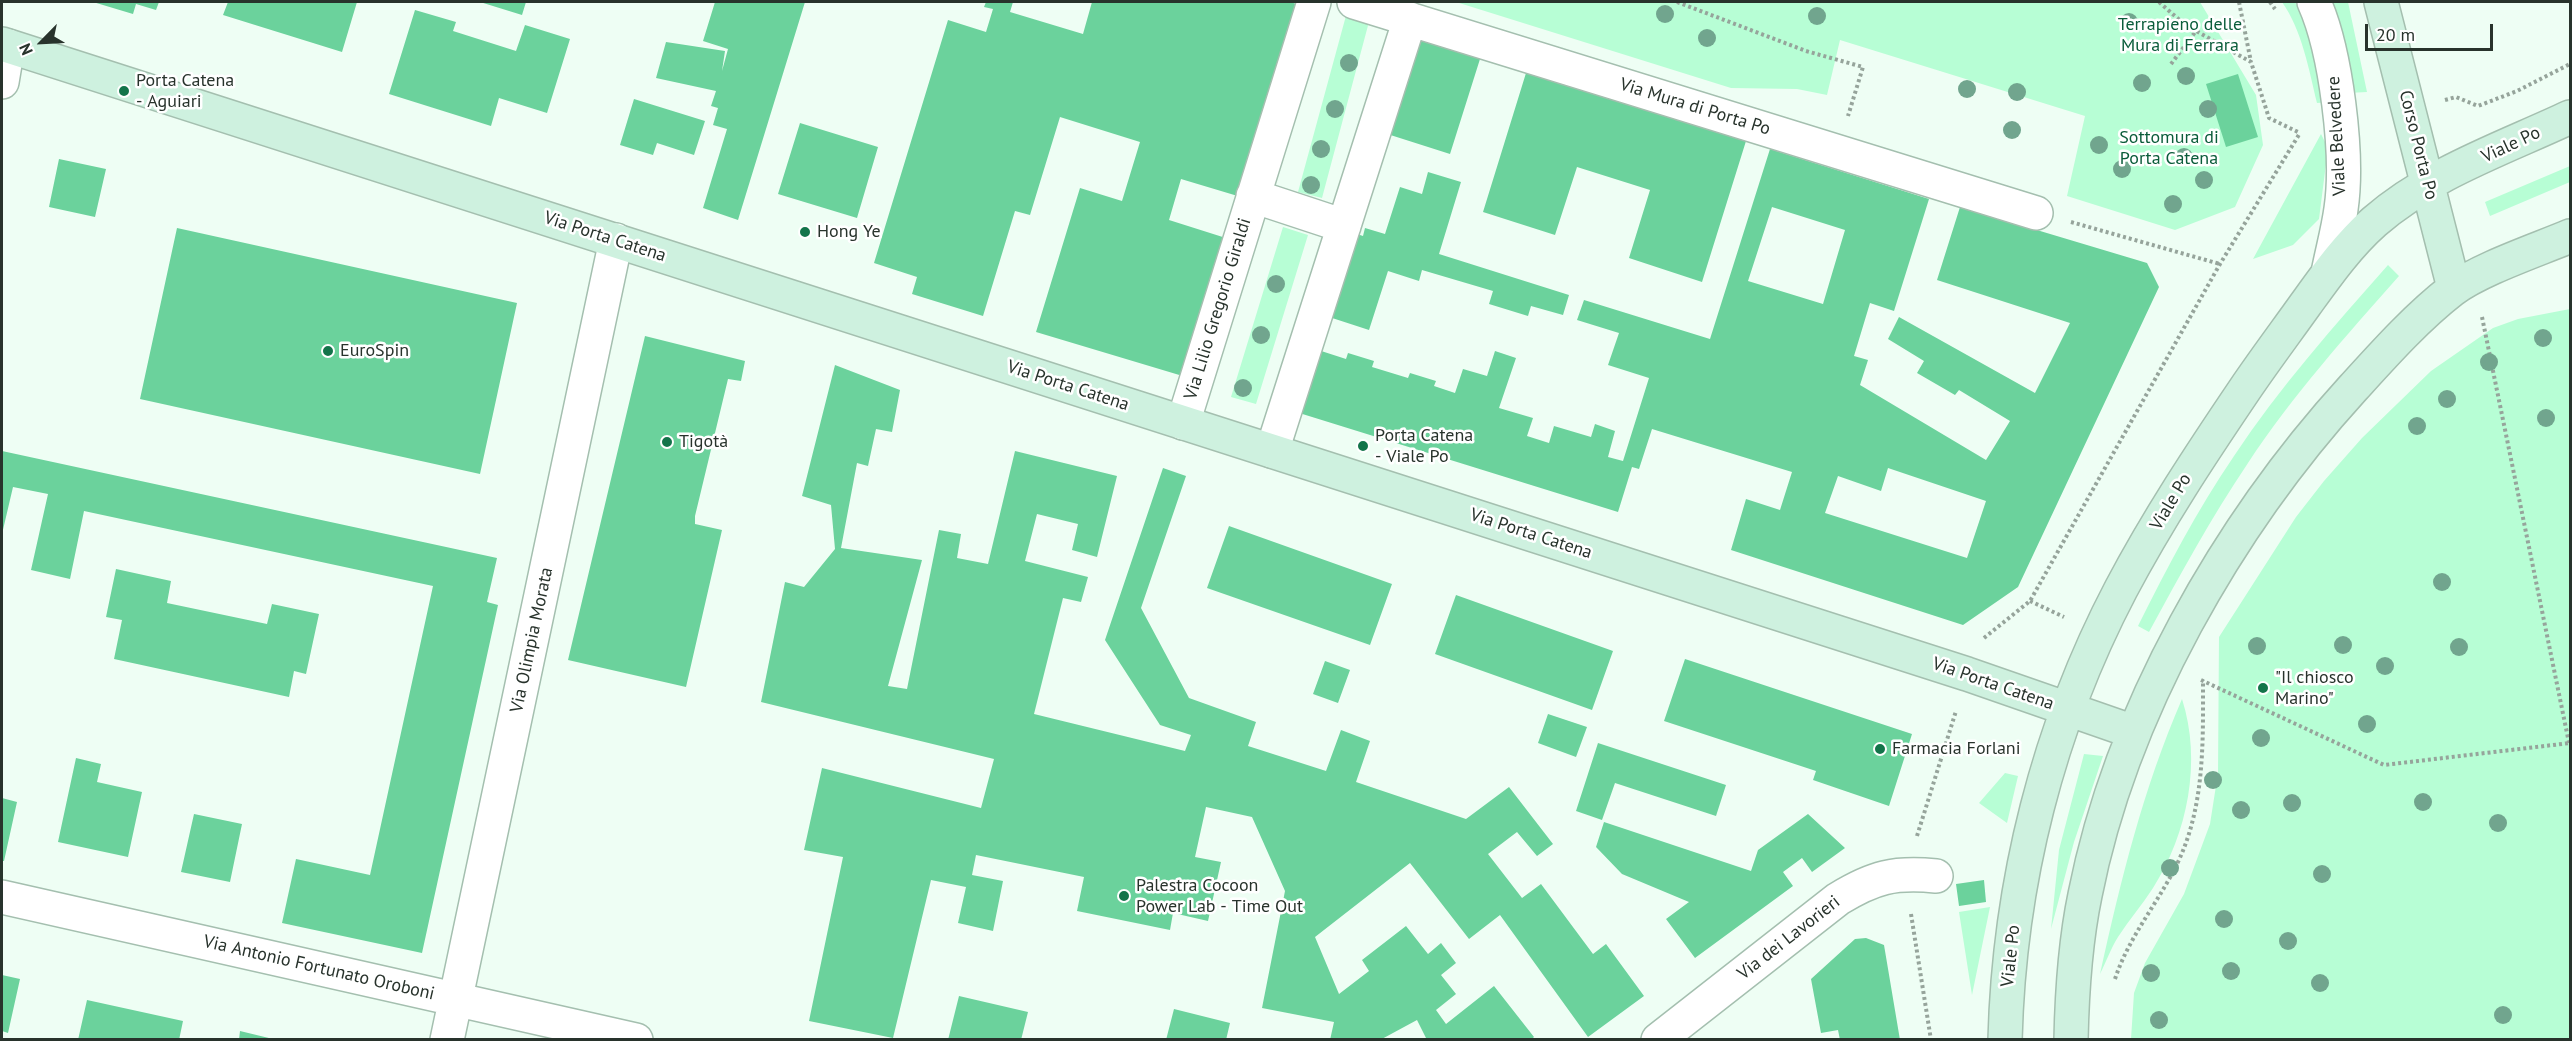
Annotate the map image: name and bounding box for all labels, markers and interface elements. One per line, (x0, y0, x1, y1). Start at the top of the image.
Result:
north arrow (12, 12, 72, 72)
scale bar (2368, 12, 2496, 50)
park label: Terrapieno delle Mura di Ferrara (2118, 14, 2242, 57)
text: 20 m (2376, 23, 2415, 46)
text: N (14, 40, 37, 58)
place label: Porta Catena - Aguiari (136, 70, 234, 112)
street label: Via Mura di Porta Po (1617, 74, 1773, 140)
street label: Viale Belvedere (2323, 76, 2351, 196)
marker: Porta Catena - Aguiari (117, 84, 131, 98)
street label: Corso Porta Po (2394, 88, 2442, 202)
street label: Viale Po (2478, 122, 2544, 168)
park label: Sottomura di Porta Catena (2119, 127, 2219, 170)
street label: Via Porta Catena (541, 207, 669, 267)
street label: Via Lilio Gregorio Giraldi (1180, 216, 1256, 402)
place label: Hong Ye (817, 221, 881, 243)
marker: Hong Ye (798, 225, 812, 239)
place label: EuroSpin (340, 340, 409, 362)
marker: EuroSpin (321, 344, 335, 358)
street label: Via Porta Catena (1004, 356, 1132, 416)
place label: Porta Catena - Viale Po (1375, 425, 1473, 468)
place label: Tigotà (679, 431, 728, 453)
marker: Tigotà (660, 435, 674, 449)
marker: Porta Catena - Viale Po (1356, 439, 1370, 453)
street label: Viale Po (2146, 470, 2196, 534)
street label: Via Porta Catena (1467, 504, 1595, 564)
street label: Via Olimpia Morata (506, 565, 558, 715)
street label: Via Porta Catena (1929, 653, 2057, 715)
place label: "Il chiosco Marino" (2275, 667, 2354, 710)
marker: "Il chiosco Marino" (2256, 681, 2270, 695)
place label: Farmacia Forlani (1892, 738, 2021, 760)
marker: Farmacia Forlani (1873, 742, 1887, 756)
place label: Palestra Cocoon Power Lab - Time Out (1136, 875, 1303, 918)
marker: Palestra Cocoon Power Lab - Time Out (1117, 889, 1131, 903)
street label: Via dei Lavorieri (1733, 891, 1845, 985)
street label: Viale Po (1997, 924, 2025, 988)
street label: Via Antonio Fortunato Oroboni (201, 931, 437, 1005)

